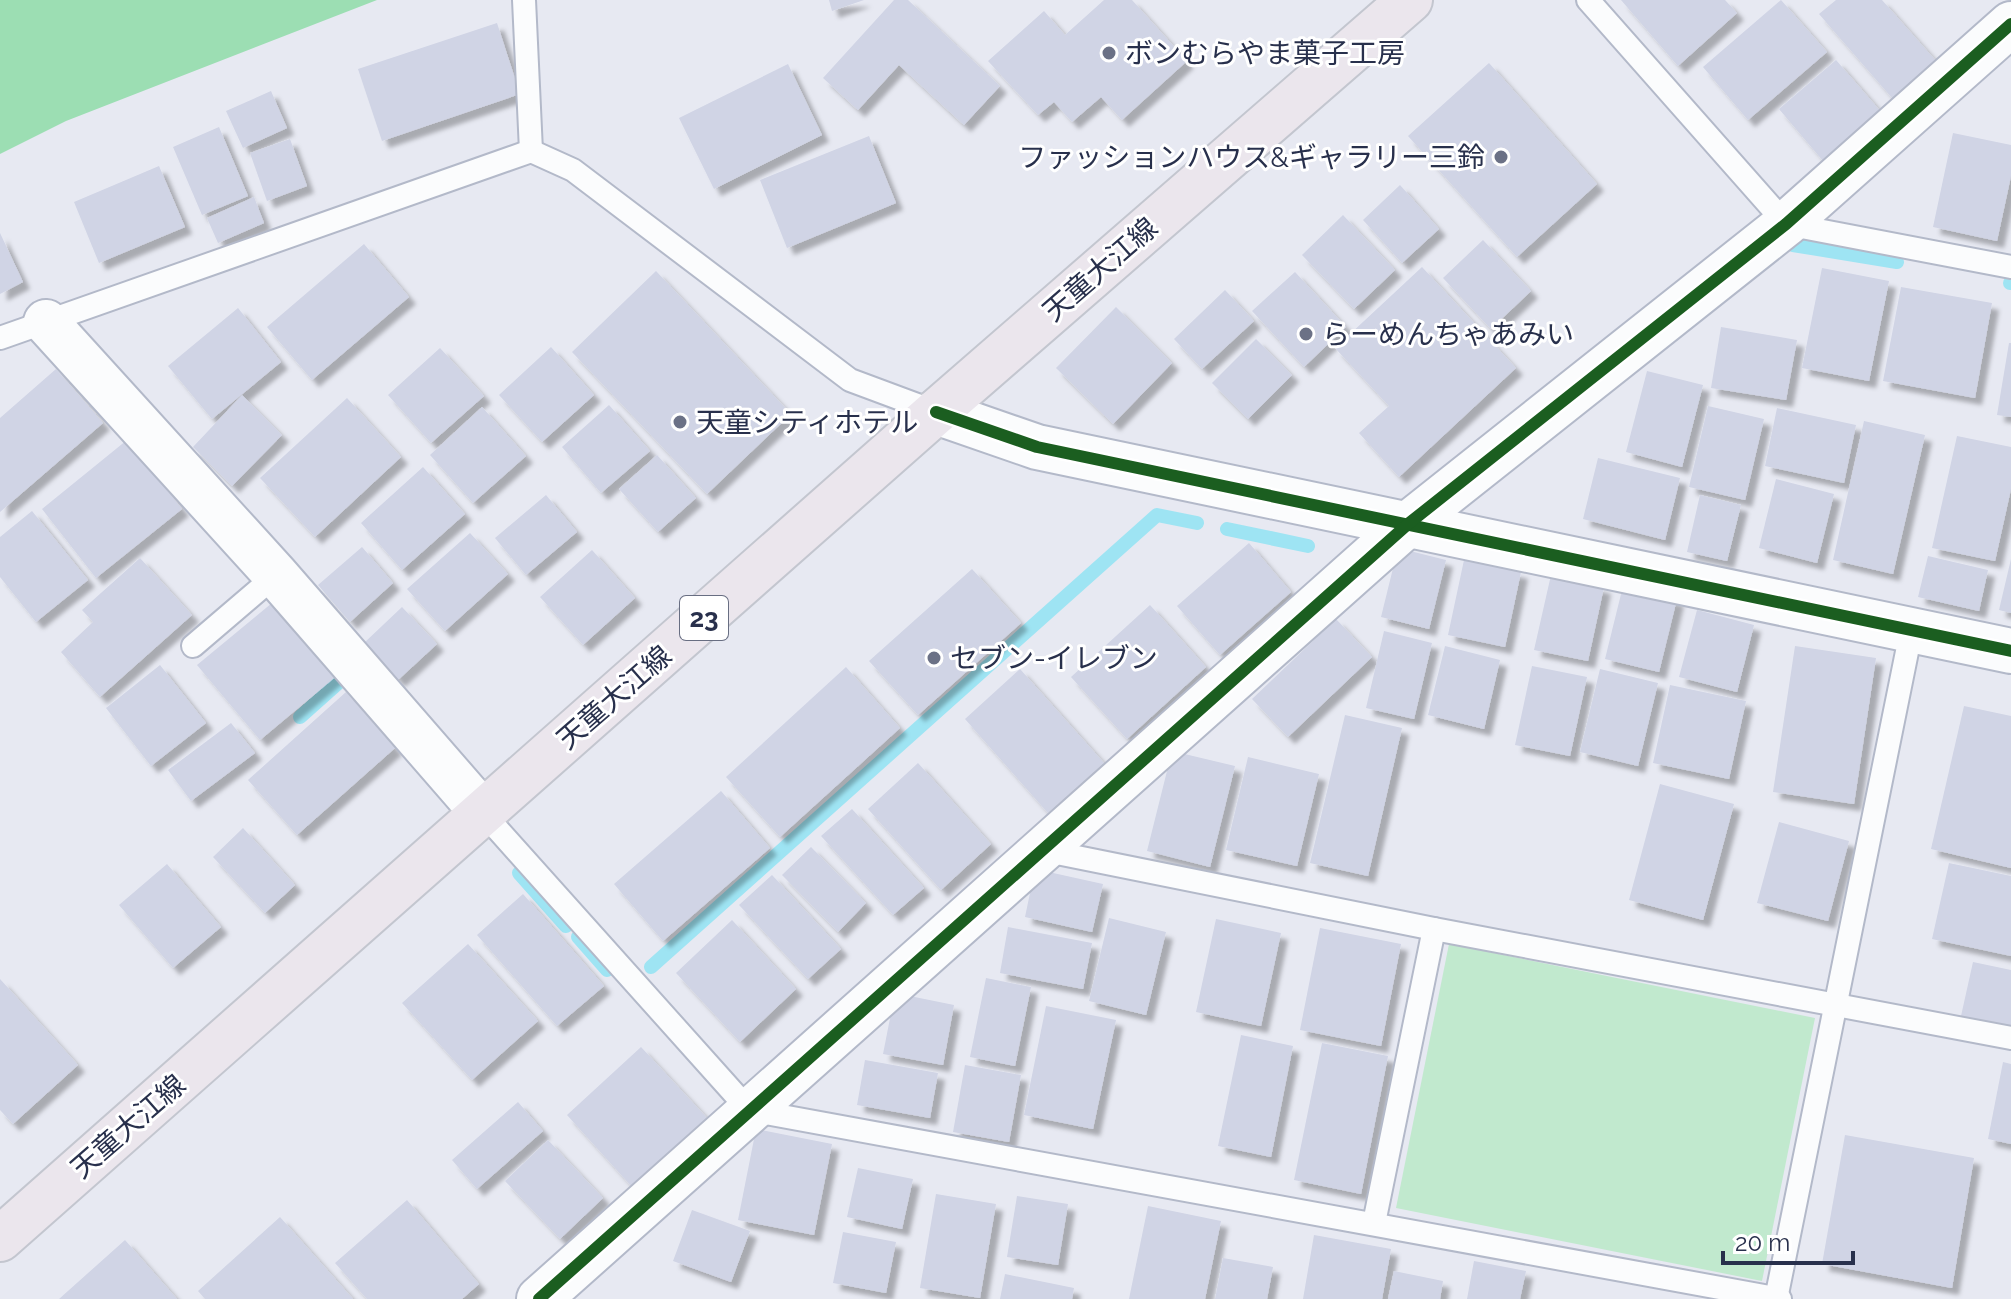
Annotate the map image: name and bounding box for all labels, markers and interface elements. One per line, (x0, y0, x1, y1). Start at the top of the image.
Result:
place label: ボンむらやま菓子工房 (1125, 37, 1405, 70)
marker: ボンむらやま菓子工房 (1100, 44, 1118, 62)
place label: ファッションハウス&ギャラリー三鈴 (1018, 141, 1485, 174)
marker: ファッションハウス&ギャラリー三鈴 (1492, 148, 1510, 166)
street label: 天童大江線 (1037, 211, 1164, 328)
place label: らーめんちゃあみい (1322, 318, 1574, 351)
marker: らーめんちゃあみい (1297, 325, 1315, 343)
place label: 天童シティホテル (696, 406, 918, 439)
marker: 天童シティホテル (671, 413, 689, 431)
road number: 23 (680, 596, 728, 640)
street label: 天童大江線 (551, 639, 678, 756)
place label: セブン-イレブン (950, 642, 1158, 675)
marker: セブン-イレブン (925, 649, 943, 667)
street label: 天童大江線 (65, 1068, 192, 1185)
scale bar (1723, 1215, 1853, 1265)
text: 20 m (1735, 1228, 1790, 1257)

